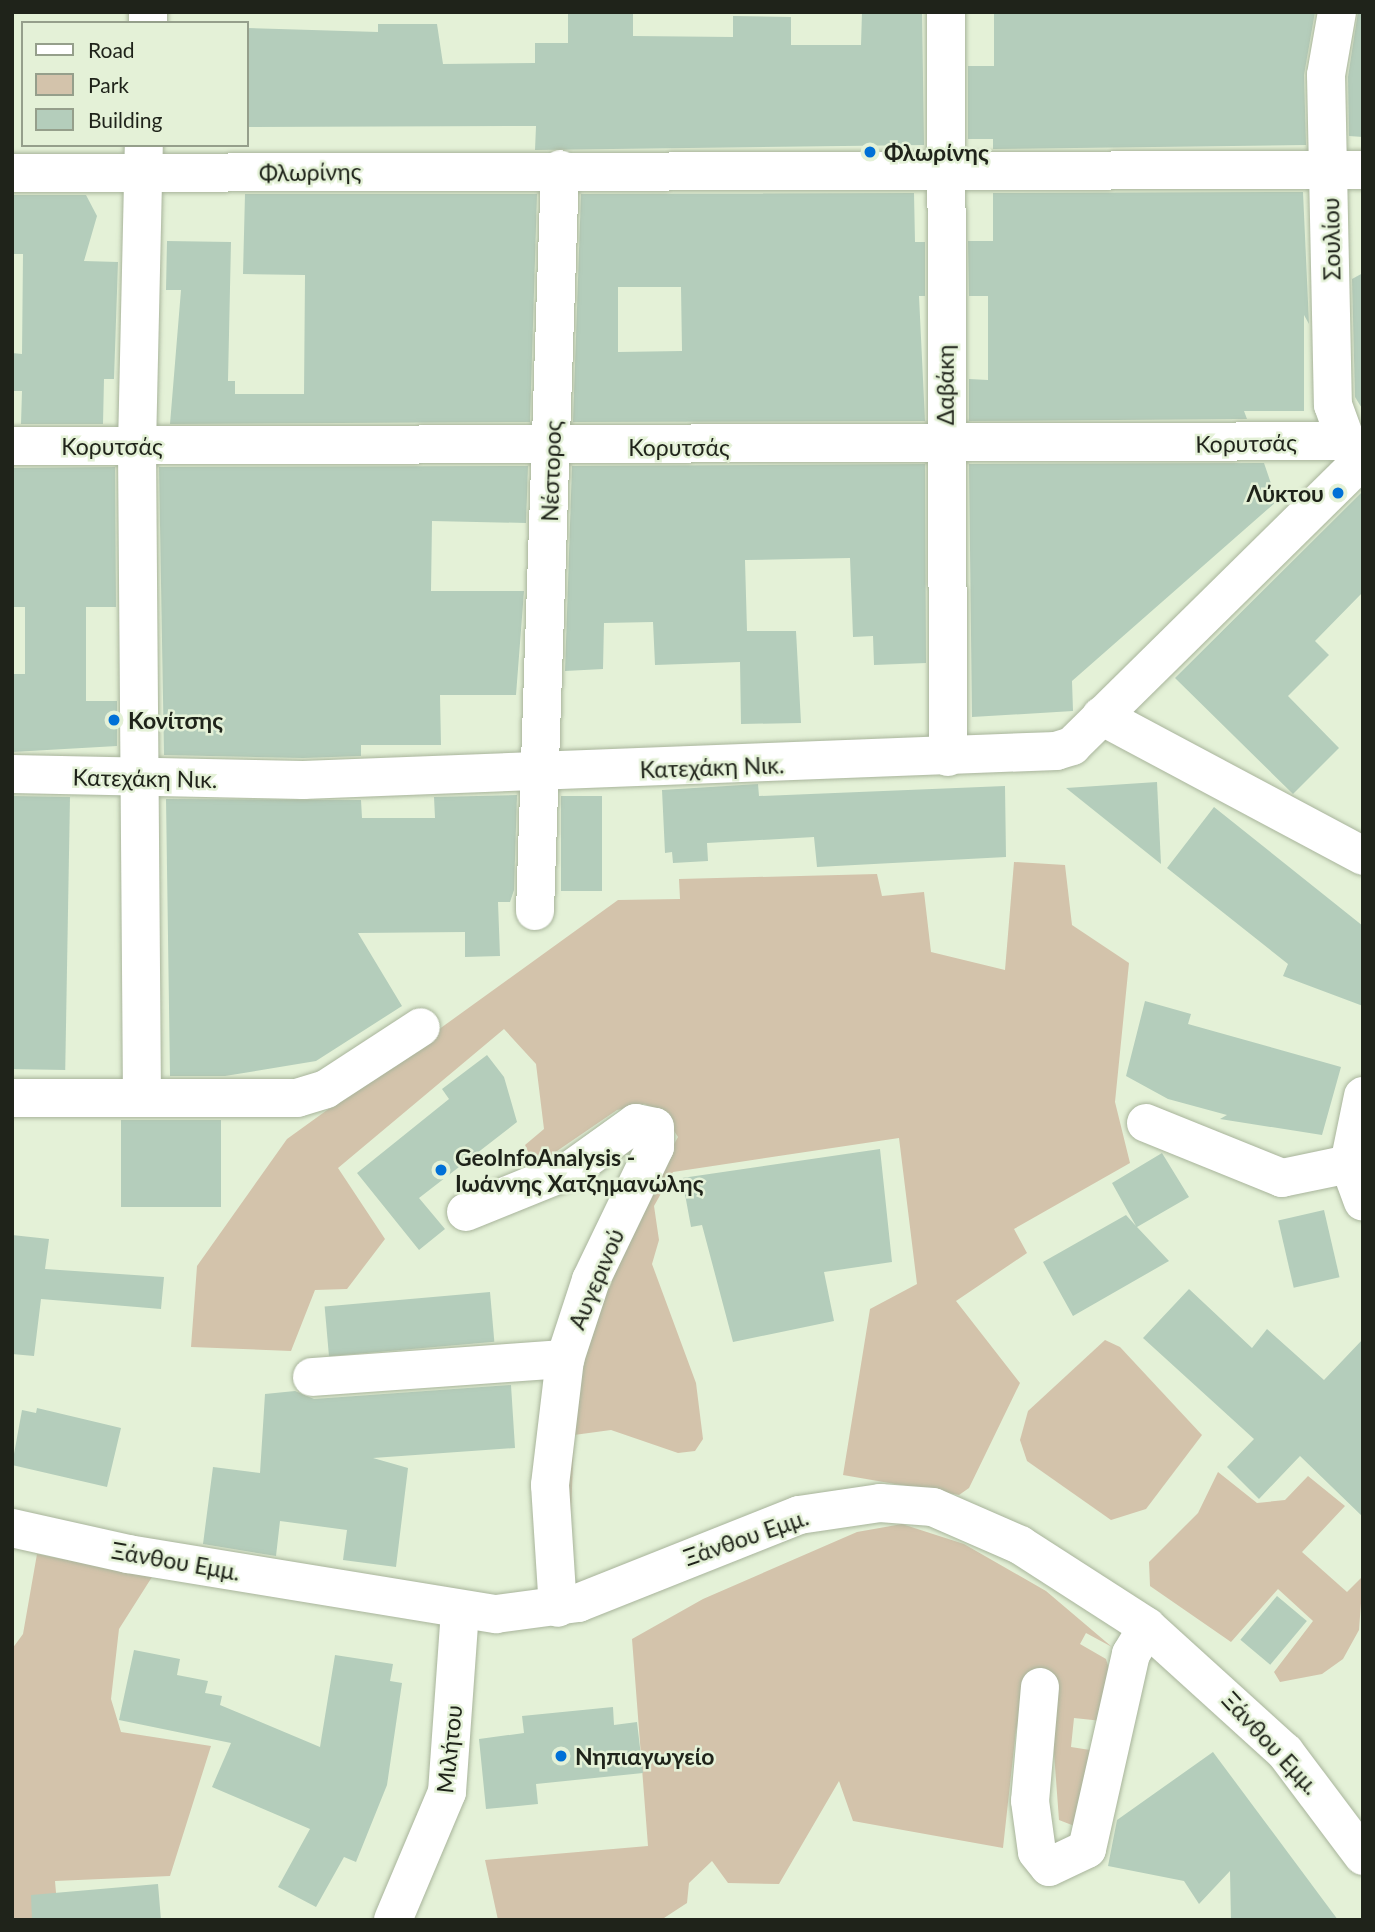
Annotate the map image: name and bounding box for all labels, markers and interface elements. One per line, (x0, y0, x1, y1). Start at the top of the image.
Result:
legend (21, 21, 248, 147)
text: Road (88, 37, 135, 62)
text: Park (88, 72, 129, 97)
text: Building (88, 107, 163, 132)
place label: Φλωρίνης (884, 138, 989, 166)
marker: Φλωρίνης (862, 144, 878, 160)
street label: Φλωρίνης (259, 157, 361, 187)
street label: Σουλίου (1316, 197, 1346, 281)
street label: Δαβάκη (931, 345, 959, 425)
street label: Νέστορος (535, 420, 567, 522)
street label: Κορυτσάς (1195, 428, 1297, 458)
street label: Κορυτσάς (61, 432, 163, 460)
street label: Κορυτσάς (628, 433, 730, 461)
place label: Λύκτου (1247, 479, 1324, 507)
marker: Λύκτου (1330, 485, 1346, 501)
place label: Κονίτσης (128, 706, 223, 734)
marker: Κονίτσης (106, 712, 122, 728)
street label: Κατεχάκη Νικ. (639, 751, 785, 783)
street label: Κατεχάκη Νικ. (72, 763, 218, 793)
place label: GeoInfoAnalysis - Ιωάννης Χατζημανώλης (455, 1143, 704, 1197)
marker: GeoInfoAnalysis - Ιωάννης Χατζημανώλης (433, 1162, 449, 1178)
street label: Αυγερινού (562, 1225, 630, 1333)
street label: Ξάνθου Εμμ. (680, 1503, 812, 1571)
street label: Ξάνθου Εμμ. (109, 1536, 243, 1586)
street label: Ξάνθου Εμμ. (1216, 1686, 1326, 1800)
street label: Μιλήτου (431, 1703, 467, 1795)
place label: Νηπιαγωγείο (575, 1742, 714, 1770)
marker: Νηπιαγωγείο (553, 1748, 569, 1764)

